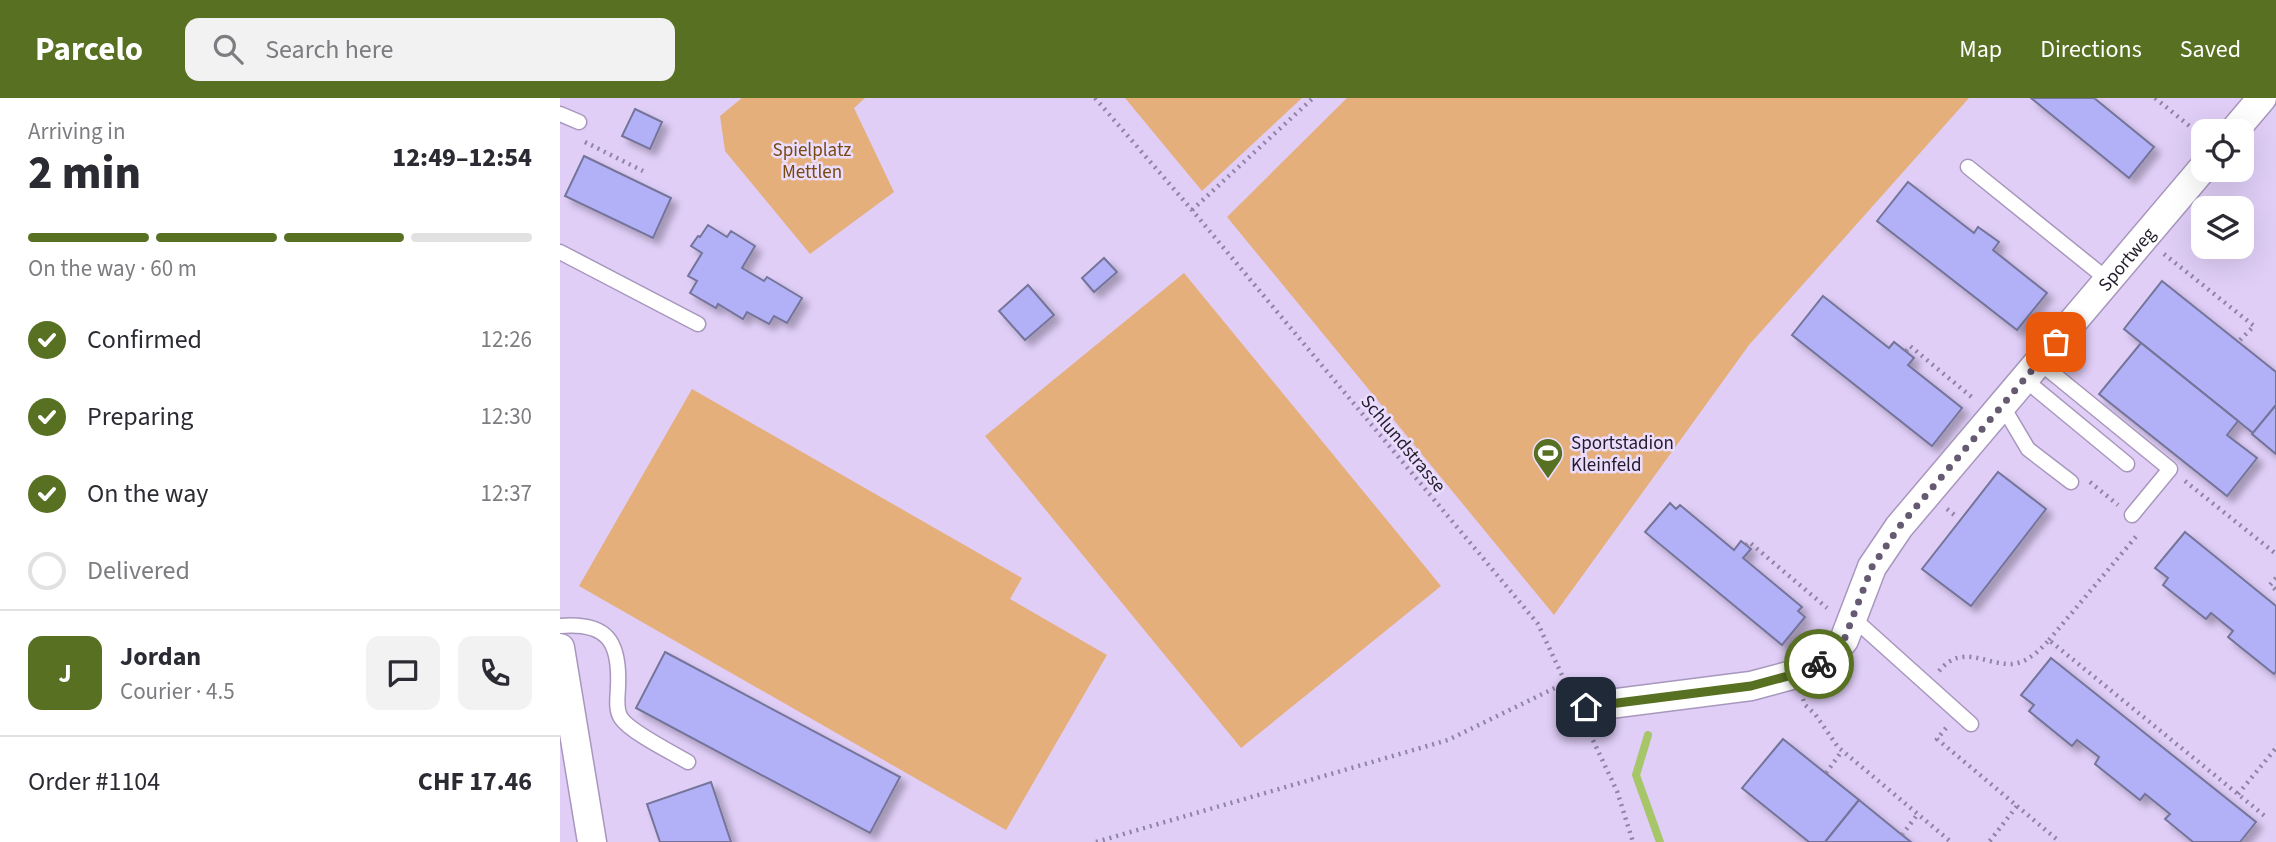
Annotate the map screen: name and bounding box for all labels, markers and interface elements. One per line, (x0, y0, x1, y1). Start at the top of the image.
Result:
search box (185, 18, 675, 81)
text: Parcelo (35, 26, 143, 73)
icon: search (209, 30, 247, 68)
text: Search here (265, 31, 393, 68)
text: Map (1959, 32, 2002, 67)
text: Directions (2040, 32, 2142, 67)
text: Saved (2180, 32, 2241, 67)
text: Arriving in (28, 115, 126, 148)
map controls (2191, 119, 2254, 259)
button: locate (2191, 119, 2254, 182)
park label: Spielplatz Mettlen (773, 137, 851, 186)
text: 12:49–12:54 (392, 139, 532, 176)
text: 2 min (28, 141, 141, 206)
button: layers (2191, 196, 2254, 259)
street label: Sportweg (2092, 222, 2162, 298)
text: On the way · 60 m (28, 252, 197, 285)
pin (2026, 312, 2086, 372)
icon: check (28, 321, 66, 359)
text: Confirmed (87, 321, 202, 358)
text: 12:26 (481, 323, 532, 356)
icon: bag (2037, 323, 2075, 361)
street label: Schlundstrasse (1354, 389, 1452, 499)
icon: check (28, 398, 66, 436)
text: Preparing (87, 398, 193, 435)
text: 12:30 (481, 400, 532, 433)
place label: Sportstadion Kleinfeld (1571, 430, 1674, 479)
sports icon: Sportstadion Kleinfeld (1531, 436, 1565, 480)
icon: check (28, 475, 66, 513)
text: On the way (87, 475, 208, 512)
text: 12:37 (481, 477, 532, 510)
text: Delivered (87, 552, 190, 589)
courier (1784, 629, 1854, 699)
button: chat (366, 636, 440, 710)
button: phone (458, 636, 532, 710)
text: Jordan (120, 638, 201, 675)
icon: bike (1800, 645, 1838, 683)
text: J (58, 655, 72, 692)
text: Courier · 4.5 (120, 675, 235, 708)
pin (1556, 677, 1616, 737)
icon: home (1567, 688, 1605, 726)
text: Order #1104 (28, 763, 160, 800)
text: CHF 17.46 (418, 763, 532, 800)

